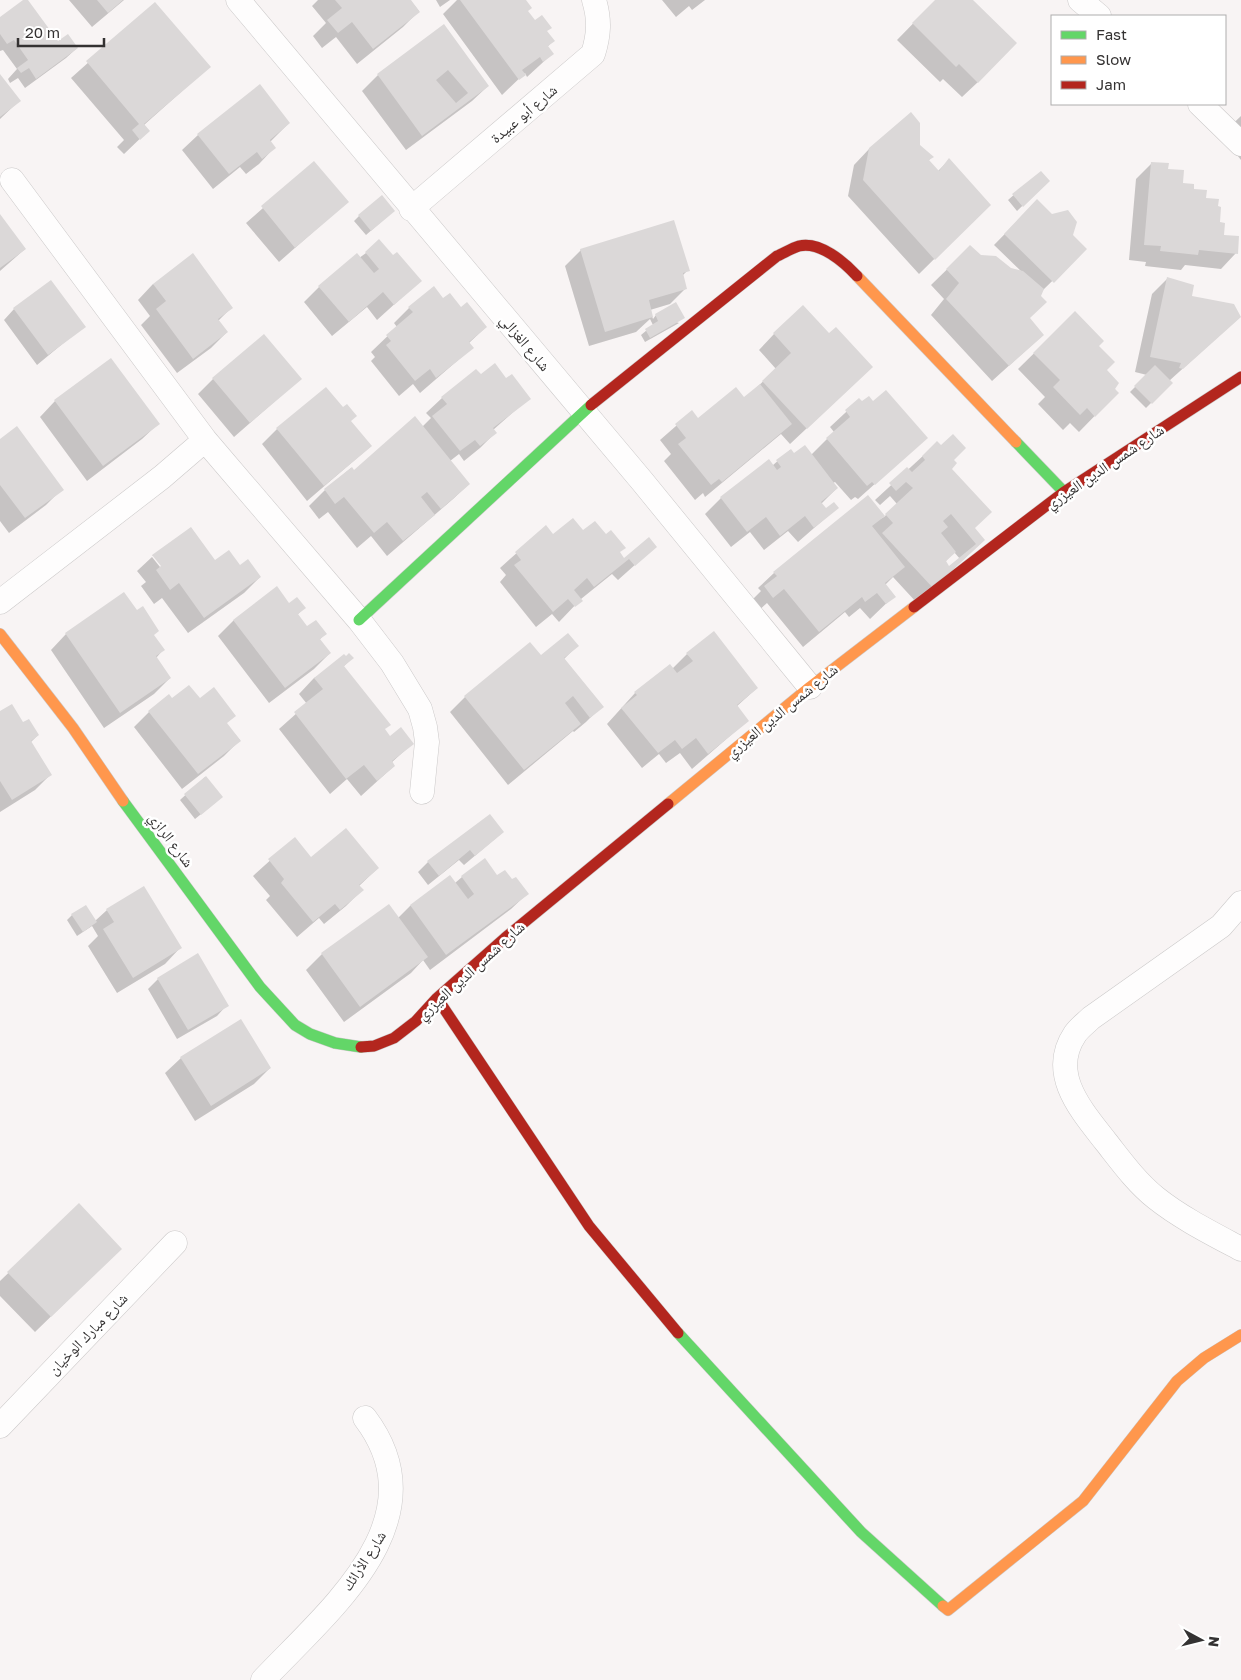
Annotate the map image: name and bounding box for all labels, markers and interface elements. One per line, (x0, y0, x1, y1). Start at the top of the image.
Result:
scale bar (18, 15, 104, 47)
legend (1051, 15, 1226, 105)
text: 20 m (25, 23, 60, 41)
text: Fast (1096, 25, 1127, 43)
text: Slow (1096, 50, 1131, 68)
text: Jam (1096, 75, 1126, 93)
street label: شارع أبو عبيدة (486, 80, 562, 148)
street label: شارع الغزالي (494, 310, 555, 377)
street label: شارع شمس الدين العيزري (1042, 420, 1169, 515)
street label: شارع شمس الدين العيزري (722, 660, 843, 764)
street label: شارع الرازي (142, 809, 198, 873)
street label: شارع شمس الدين العيزري (413, 917, 530, 1026)
street label: شارع مبارك الوخيان (44, 1289, 132, 1379)
street label: شارع الأرائك (337, 1527, 391, 1595)
north arrow (1176, 1615, 1226, 1665)
text: N (1205, 1635, 1223, 1648)

